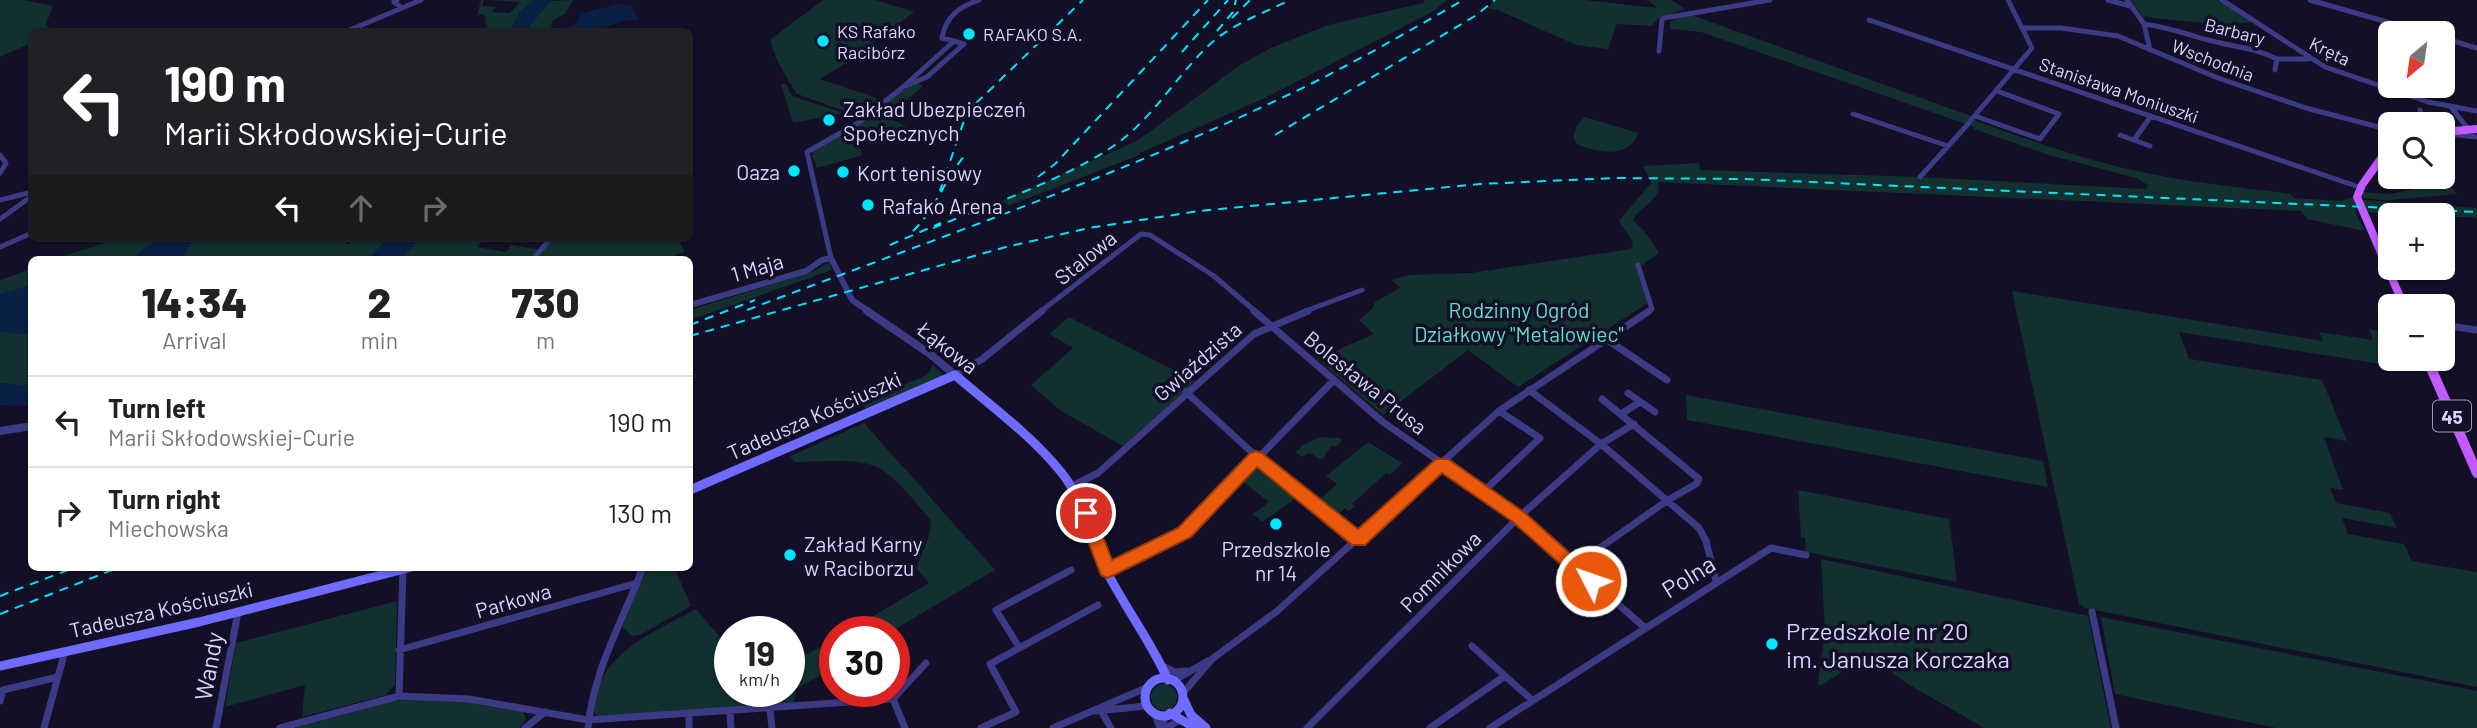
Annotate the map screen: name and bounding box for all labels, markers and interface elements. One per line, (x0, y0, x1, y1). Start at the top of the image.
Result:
street label: Barbary (2203, 13, 2267, 49)
place label: KS Rafako Racibórz (837, 20, 916, 63)
north arrow (2378, 21, 2455, 98)
map controls (2378, 21, 2455, 371)
place label: RAFAKO S.A. (983, 23, 1083, 45)
marker: RAFAKO S.A. (961, 26, 977, 42)
street label: Kręta (2306, 32, 2354, 70)
marker: KS Rafako Racibórz (815, 33, 831, 49)
street label: Wschodnia (2169, 34, 2257, 86)
street label: Stanisława Moniuszki (2036, 52, 2202, 128)
text: 190 m (164, 53, 286, 112)
icon: left (49, 56, 140, 147)
place label: Zakład Ubezpieczeń Społecznych (843, 96, 1026, 145)
marker: Zakład Ubezpieczeń Społecznych (821, 112, 837, 128)
button: search (2378, 112, 2455, 189)
text: Marii Skłodowskiej-Curie (164, 113, 508, 151)
place label: Oaza (736, 159, 780, 184)
place label: Kort tenisowy (857, 160, 982, 185)
marker: Oaza (786, 163, 802, 179)
marker: Kort tenisowy (835, 164, 851, 180)
icon: left (269, 189, 307, 227)
icon: ahead (342, 189, 380, 227)
icon: right (415, 189, 453, 227)
place label: Rafako Arena (882, 193, 1003, 218)
marker: Rafako Arena (860, 197, 876, 213)
button: + (2378, 203, 2455, 280)
street label: Stalowa (1049, 225, 1121, 289)
street label: 1 Maja (728, 248, 786, 286)
text: 14:34 (141, 276, 247, 326)
text: 2 (367, 276, 391, 326)
text: 730 (511, 276, 580, 326)
button: − (2378, 294, 2455, 371)
park label: Rodzinny Ogród Działkowy "Metalowiec" (1414, 297, 1624, 346)
street label: Łąkowa (912, 315, 983, 378)
street label: Gwiaździsta (1148, 316, 1246, 406)
street label: Bolesława Prusa (1300, 325, 1432, 439)
text: Arrival (162, 326, 227, 354)
text: min (361, 326, 398, 354)
text: m (536, 326, 555, 354)
street label: Tadeusza Kościuszki (723, 365, 905, 465)
text: Turn left (108, 392, 206, 423)
road number: 45 (2433, 400, 2471, 432)
icon: left (49, 403, 87, 441)
text: 190 m (608, 406, 672, 437)
text: Marii Skłodowskiej-Curie (108, 423, 355, 451)
text: Turn right (108, 483, 221, 514)
pin (1056, 483, 1116, 543)
icon: right (49, 494, 87, 532)
icon: arrive (1067, 494, 1105, 532)
text: 130 m (608, 497, 672, 528)
text: Miechowska (108, 514, 229, 542)
marker: Przedszkole nr 14 (1268, 516, 1284, 532)
street label: Pomnikowa (1394, 525, 1486, 617)
place label: Zakład Karny w Raciborzu (804, 531, 923, 580)
place label: Przedszkole nr 14 (1221, 536, 1331, 585)
position arrow (1554, 544, 1628, 618)
marker: Zakład Karny w Raciborzu (782, 547, 798, 563)
street label: Polna (1656, 548, 1720, 604)
street label: Tadeusza Kościuszki (67, 576, 255, 642)
street label: Parkowa (472, 577, 554, 623)
speed limit sign: 30 (819, 616, 910, 707)
place label: Przedszkole nr 20 im. Janusza Korczaka (1786, 616, 2010, 673)
street label: Wandy (188, 629, 228, 703)
text: 19 (744, 631, 775, 673)
marker: Przedszkole nr 20 im. Janusza Korczaka (1764, 636, 1780, 652)
text: km/h (739, 668, 780, 690)

